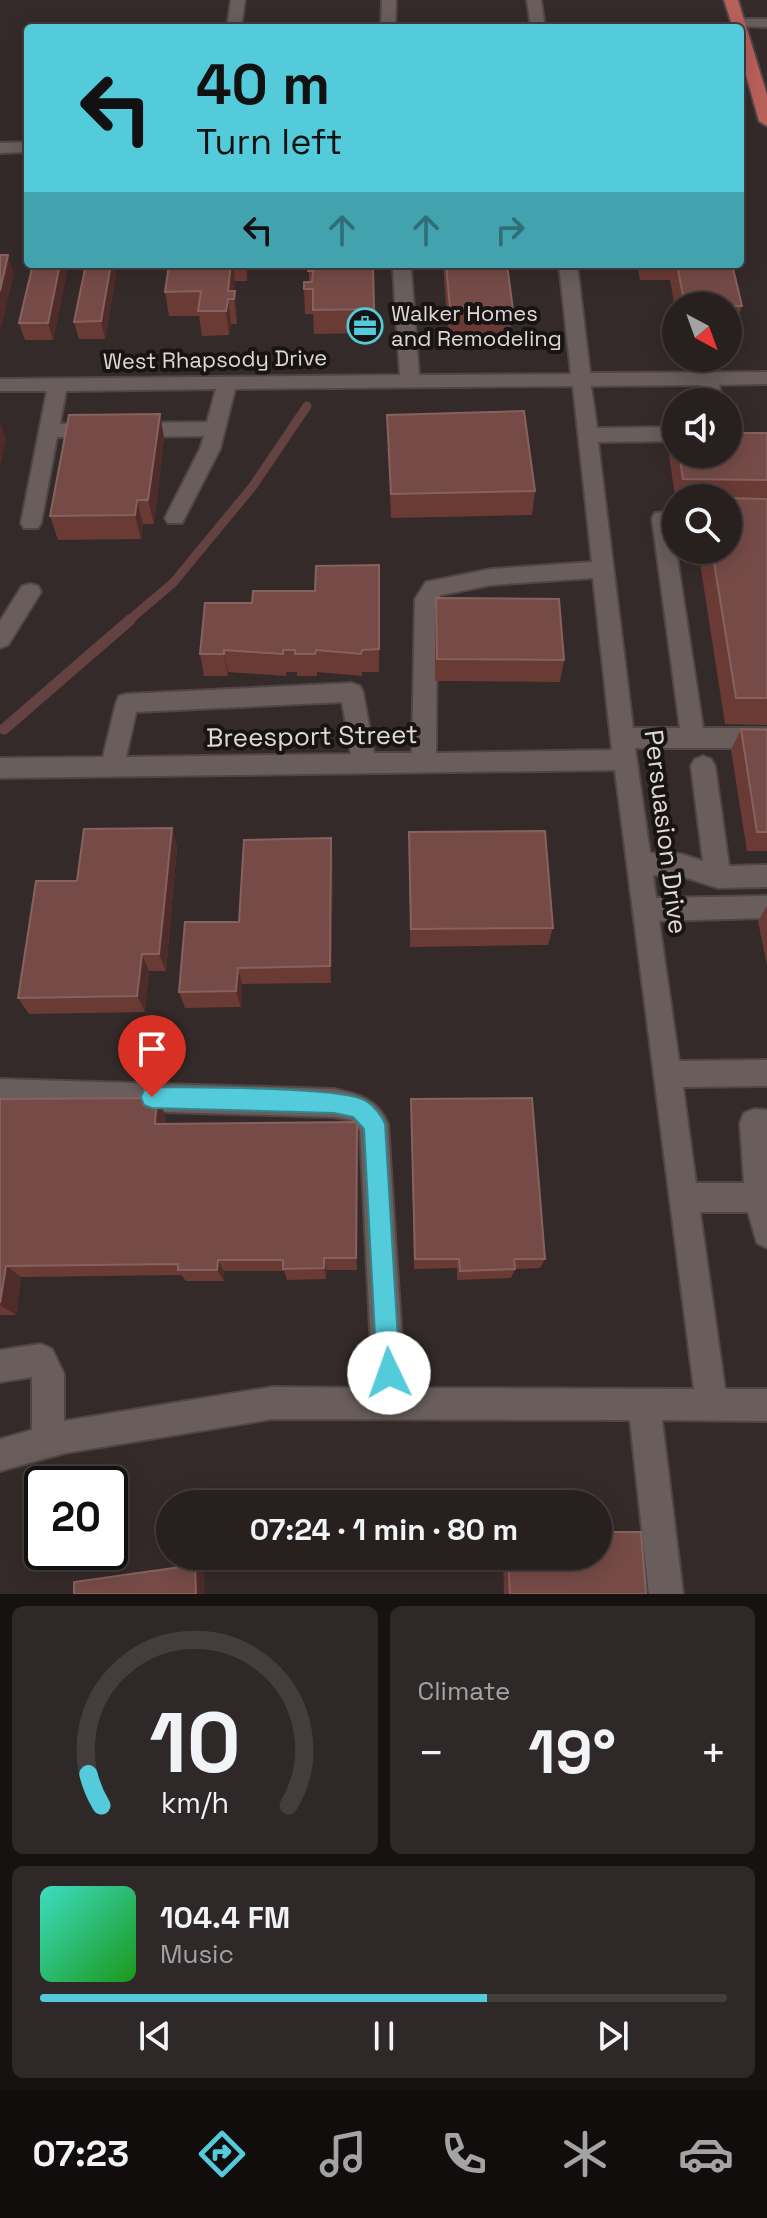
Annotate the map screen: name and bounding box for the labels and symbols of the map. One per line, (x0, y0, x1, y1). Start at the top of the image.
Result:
north arrow (662, 292, 742, 372)
place label: Walker Homes and Remodeling (391, 299, 562, 352)
office icon: Walker Homes and Remodeling (346, 307, 384, 345)
street label: West Rhapsody Drive (103, 343, 327, 375)
street label: Breesport Street (206, 717, 418, 755)
street label: Persuasion Drive (637, 728, 695, 936)
pin (118, 1015, 186, 1097)
position arrow (347, 1331, 431, 1415)
speed limit sign: 20 (24, 1466, 128, 1570)

